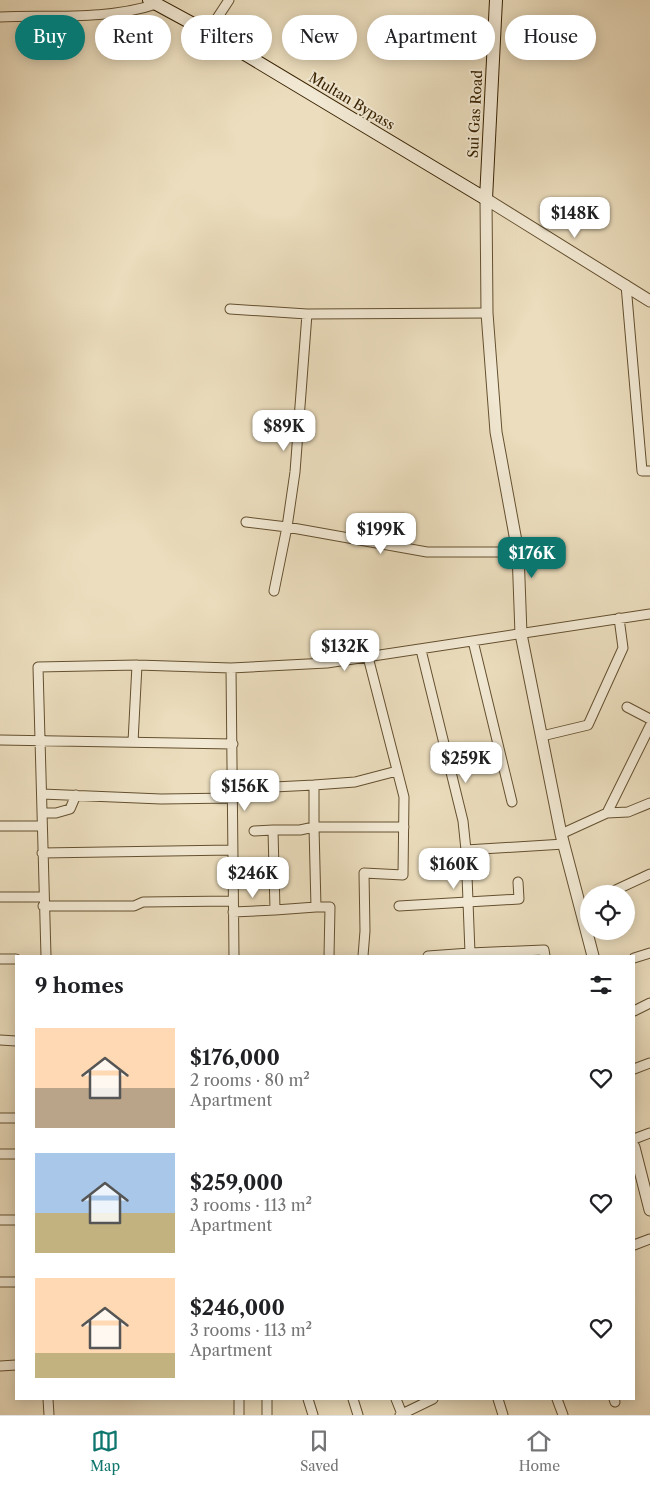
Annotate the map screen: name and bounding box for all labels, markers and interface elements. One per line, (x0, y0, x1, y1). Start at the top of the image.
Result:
chip: Buy (15, 15, 85, 60)
chip: Rent (95, 15, 171, 60)
chip: Filters (181, 15, 272, 60)
chip: New (282, 15, 357, 60)
chip: Apartment (367, 15, 495, 60)
chip: House (505, 15, 596, 60)
street label: Multan Bypass (306, 68, 398, 134)
street label: Sui Gas Road (464, 69, 486, 158)
pin: $148K (540, 196, 610, 239)
text: $148K (551, 203, 599, 223)
pin: $89K (254, 410, 314, 452)
text: $89K (263, 416, 305, 436)
pin: $199K (346, 512, 416, 555)
text: $199K (357, 519, 405, 539)
pin: $176K (497, 536, 567, 579)
text: $176K (509, 543, 555, 563)
pin: $132K (310, 630, 380, 672)
text: $132K (321, 636, 369, 656)
pin: $259K (431, 742, 501, 784)
text: $259K (441, 748, 491, 768)
pin: $156K (210, 770, 280, 812)
text: $156K (221, 776, 269, 796)
pin: $160K (419, 848, 489, 890)
text: $160K (430, 854, 478, 874)
pin: $246K (218, 856, 288, 899)
text: $246K (228, 863, 278, 883)
map controls (580, 885, 635, 940)
button: locate (580, 885, 635, 940)
icon: filters (587, 971, 615, 999)
text: 9 homes (35, 973, 124, 998)
text: $176,000 (190, 1045, 280, 1070)
icon: home (75, 1048, 135, 1108)
icon: heart (587, 1064, 615, 1092)
text: 2 rooms · 80 m² (190, 1070, 310, 1090)
text: Apartment (190, 1090, 272, 1110)
text: $259,000 (190, 1170, 283, 1195)
icon: home (75, 1173, 135, 1233)
icon: heart (587, 1189, 615, 1217)
text: 3 rooms · 113 m² (190, 1195, 312, 1215)
text: Apartment (190, 1215, 272, 1235)
text: $246,000 (190, 1295, 285, 1320)
icon: home (75, 1298, 135, 1358)
icon: heart (587, 1314, 615, 1342)
text: 3 rooms · 113 m² (190, 1320, 312, 1340)
text: Apartment (190, 1340, 272, 1360)
tab: Map (90, 1427, 120, 1475)
tab: Saved (300, 1427, 339, 1475)
tab: Home (519, 1427, 560, 1475)

